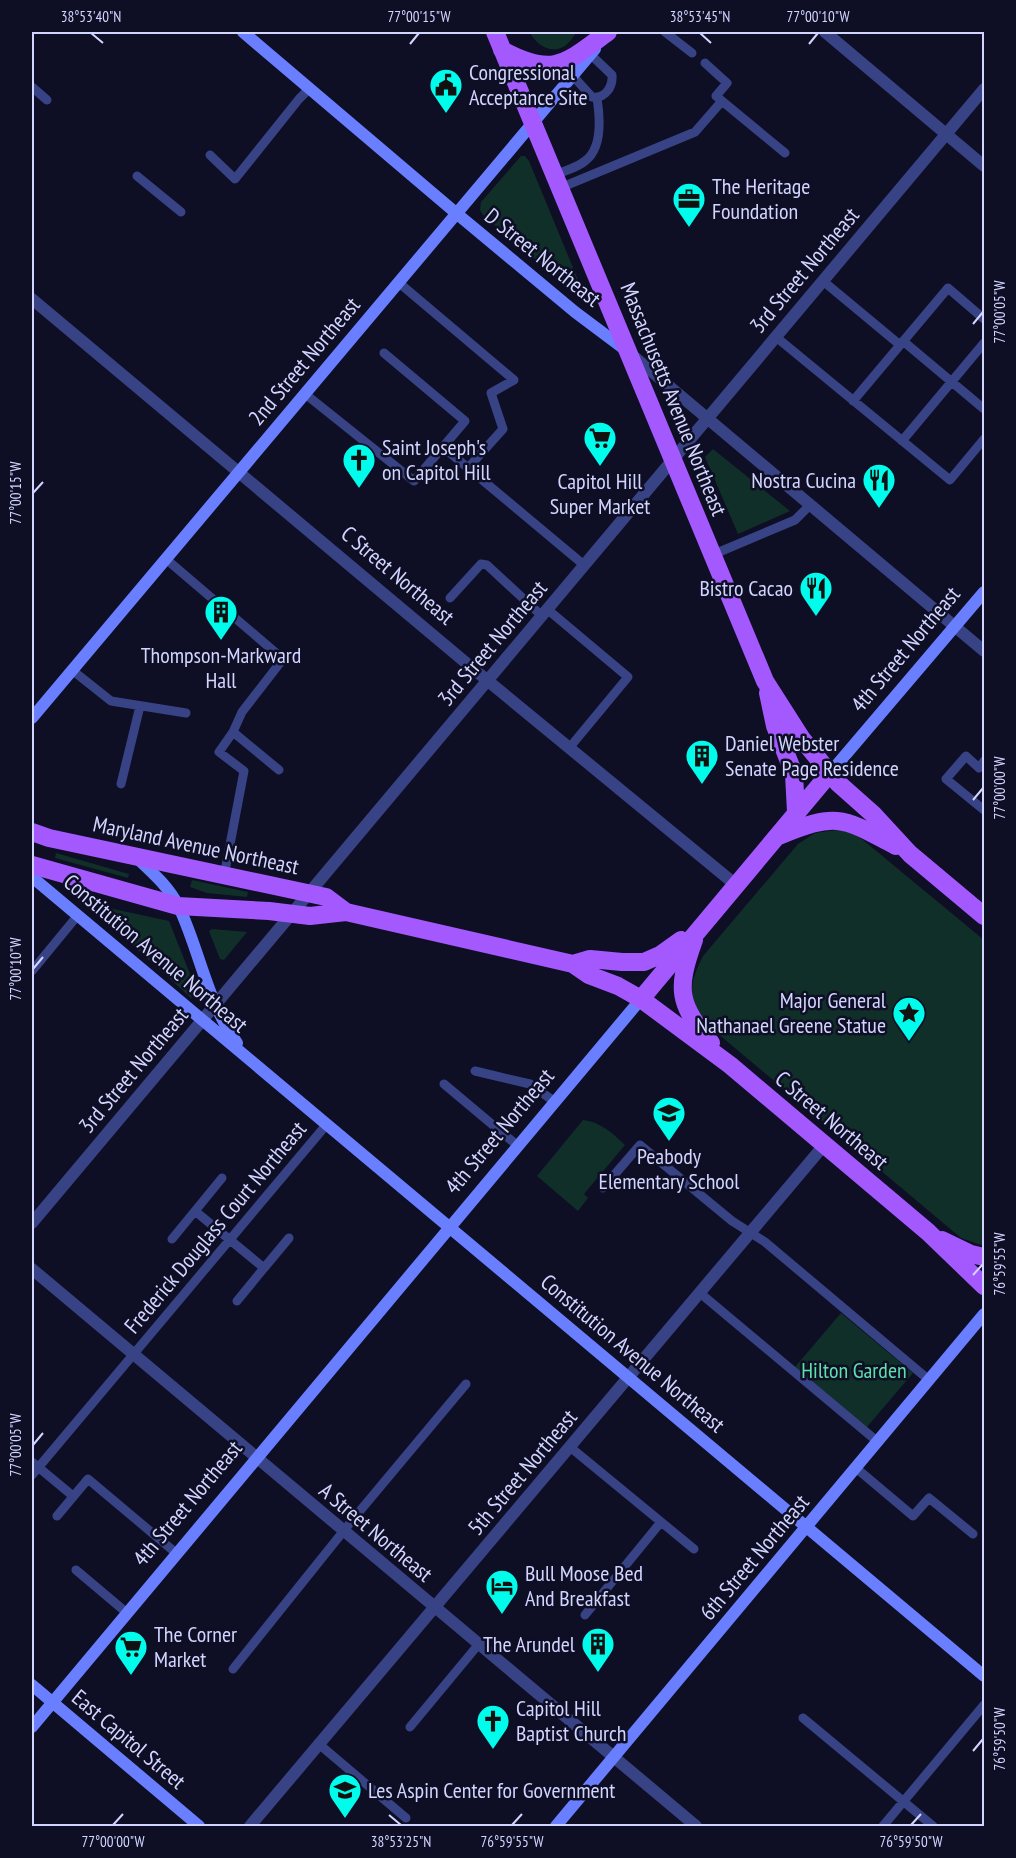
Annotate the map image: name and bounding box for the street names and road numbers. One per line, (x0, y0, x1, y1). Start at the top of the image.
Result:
street label: D Street Northeast (479, 202, 607, 312)
street label: 3rd Street Northeast (743, 202, 865, 338)
street label: Massachusetts Avenue Northeast (614, 278, 734, 520)
street label: 2nd Street Northeast (242, 291, 366, 431)
street label: C Street Northeast (336, 520, 460, 630)
street label: 3rd Street Northeast (431, 575, 553, 711)
street label: 4th Street Northeast (844, 580, 966, 718)
street label: Maryland Avenue Northeast (91, 810, 301, 880)
street label: Constitution Avenue Northeast (58, 868, 254, 1038)
street label: 3rd Street Northeast (72, 1002, 194, 1138)
street label: 4th Street Northeast (438, 1062, 560, 1200)
street label: C Street Northeast (770, 1065, 894, 1175)
street label: Frederick Douglass Court Northeast (118, 1115, 312, 1339)
street label: Constitution Avenue Northeast (535, 1268, 731, 1438)
street label: 5th Street Northeast (461, 1403, 583, 1541)
street label: 4th Street Northeast (126, 1434, 248, 1572)
street label: A Street Northeast (314, 1476, 438, 1588)
street label: 6th Street Northeast (693, 1488, 815, 1626)
street label: East Capitol Street (66, 1683, 192, 1795)

